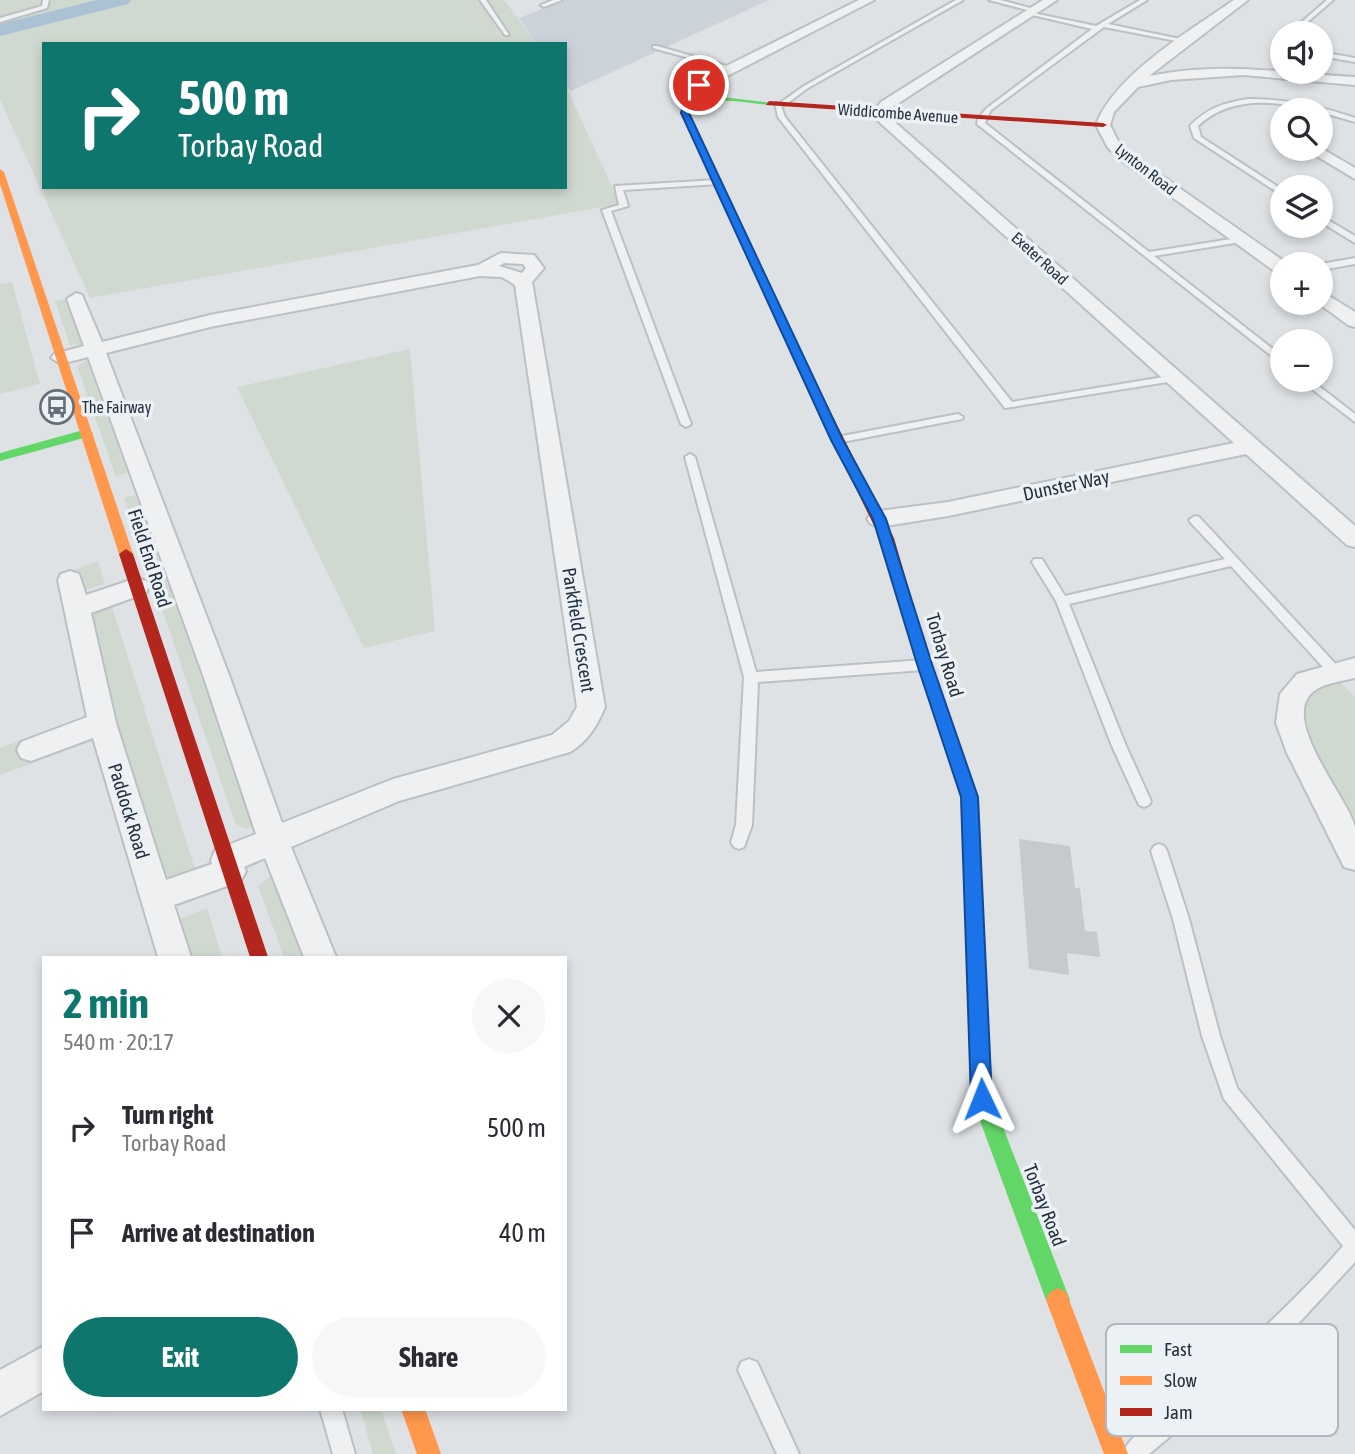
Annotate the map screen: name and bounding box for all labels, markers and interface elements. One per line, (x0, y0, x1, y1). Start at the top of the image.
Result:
map controls (1270, 21, 1333, 392)
button: sound (1270, 21, 1333, 84)
pin (669, 55, 729, 115)
icon: arrive (680, 66, 718, 104)
text: 500 m (178, 69, 289, 125)
icon: right (63, 70, 154, 161)
button: search (1270, 98, 1333, 161)
street label: Widdicombe Avenue (837, 100, 959, 126)
text: Torbay Road (178, 127, 323, 164)
street label: Lynton Road (1111, 140, 1180, 199)
button: layers (1270, 175, 1333, 238)
street label: Exeter Road (1008, 228, 1072, 288)
button: + (1270, 252, 1333, 315)
button: − (1270, 329, 1333, 392)
bus stop icon: The Fairway (38, 388, 76, 426)
place label: The Fairway (82, 398, 152, 417)
street label: Dunster Way (1021, 465, 1111, 505)
street label: Field End Road (124, 506, 176, 610)
street label: Parkfield Crescent (558, 566, 600, 694)
street label: Torbay Road (922, 611, 968, 699)
street label: Paddock Road (104, 760, 154, 862)
text: 2 min (63, 979, 149, 1027)
button: close (472, 979, 546, 1053)
text: 540 m · 20:17 (63, 1029, 174, 1055)
position arrow (945, 1062, 1019, 1136)
text: Turn right (122, 1100, 213, 1130)
icon: right (63, 1109, 101, 1147)
text: 500 m (487, 1113, 546, 1143)
text: Torbay Road (122, 1130, 226, 1156)
street label: Torbay Road (1019, 1161, 1071, 1249)
icon: arrive (63, 1214, 101, 1252)
text: Arrive at destination (122, 1218, 315, 1248)
text: 40 m (499, 1218, 546, 1248)
button: Exit (63, 1317, 298, 1397)
button: Share (312, 1317, 546, 1397)
legend (1106, 1324, 1338, 1436)
text: Fast (1164, 1338, 1192, 1360)
text: Slow (1164, 1369, 1198, 1391)
text: Jam (1164, 1401, 1193, 1423)

